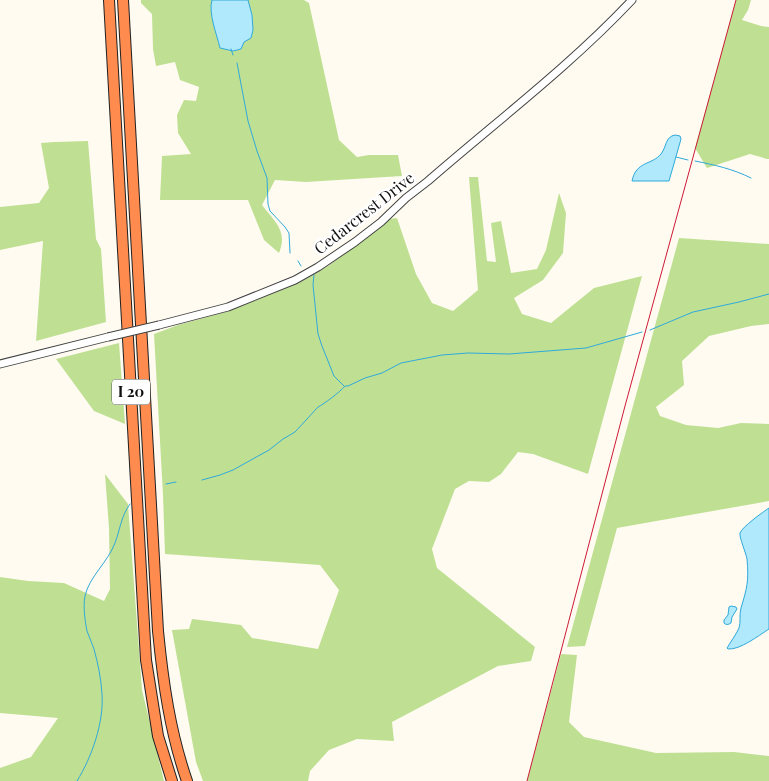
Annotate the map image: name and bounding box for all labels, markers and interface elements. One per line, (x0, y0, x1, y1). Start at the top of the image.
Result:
street label: Cedarcrest Drive (309, 167, 418, 258)
road number: I 20 (112, 380, 150, 404)

